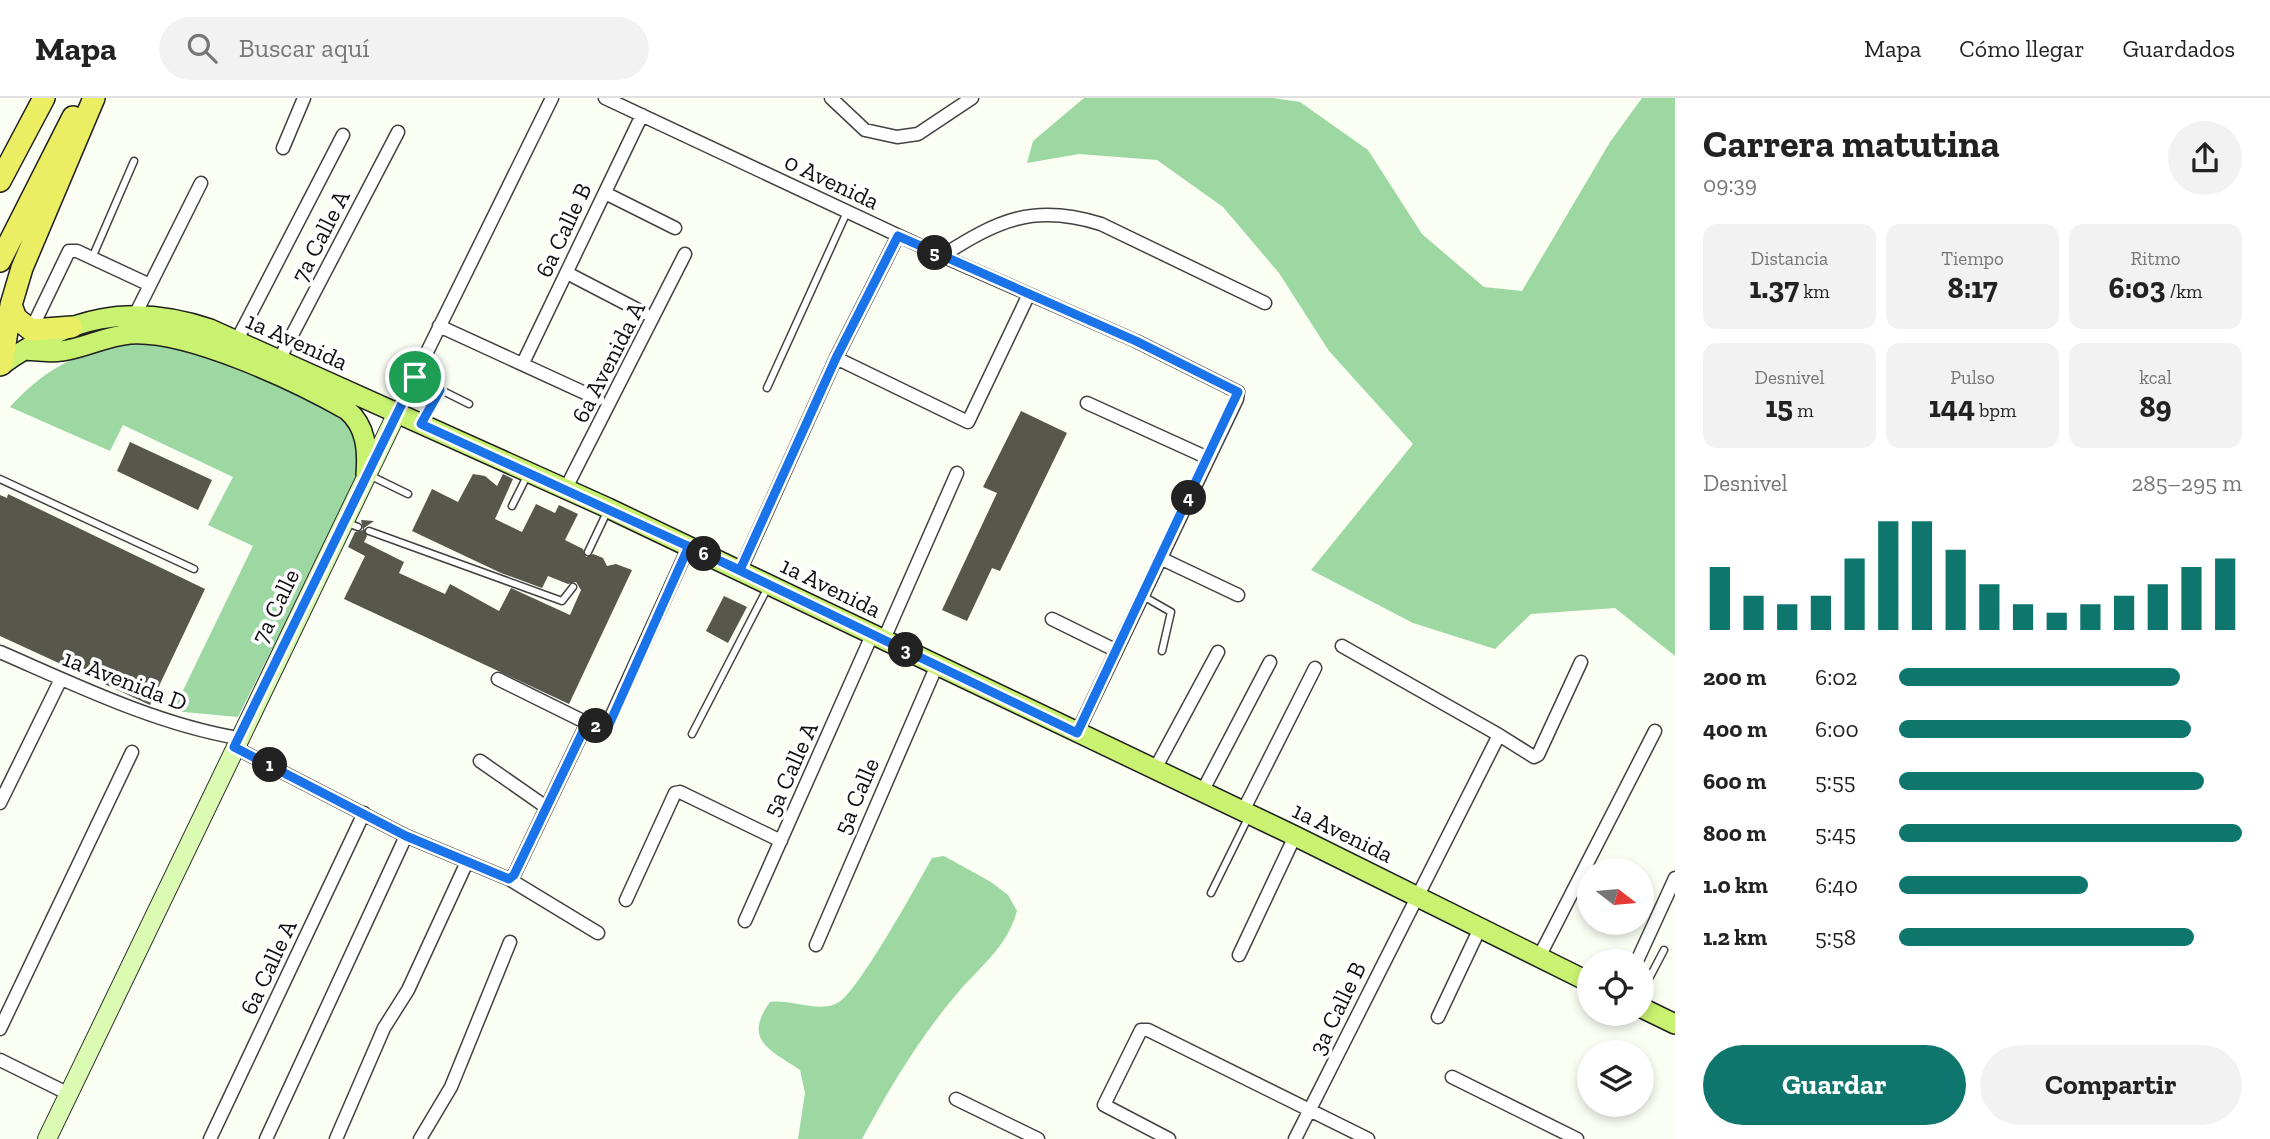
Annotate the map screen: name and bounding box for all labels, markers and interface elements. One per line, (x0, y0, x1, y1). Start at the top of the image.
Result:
search box (159, 17, 649, 80)
text: Mapa (35, 29, 117, 68)
icon: search (183, 29, 221, 67)
text: Buscar aquí (239, 32, 370, 64)
text: Mapa (1864, 34, 1921, 63)
text: Cómo llegar (1959, 34, 2085, 63)
text: Guardados (2123, 34, 2235, 63)
text: Carrera matutina (1703, 121, 2000, 167)
button: share (2168, 121, 2242, 195)
street label: 0 Avenida (780, 146, 884, 216)
text: 09:39 (1703, 170, 1757, 198)
street label: 6a Calle B (529, 178, 597, 282)
street label: 7a Calle A (284, 185, 356, 287)
pin: 5 (918, 236, 953, 270)
text: 5 (930, 241, 939, 264)
text: Distancia (1751, 247, 1828, 270)
text: Tiempo (1941, 247, 2004, 270)
text: Ritmo (2130, 247, 2181, 270)
text: 1.37 (1749, 270, 1799, 306)
text: 8:17 (1948, 270, 1997, 306)
text: 6:03 (2109, 270, 2165, 306)
text: km (1799, 280, 1830, 303)
text: /km (2165, 280, 2202, 303)
street label: 6a Avenida A (565, 296, 651, 427)
street label: 1a Avenida (242, 306, 353, 376)
pin (385, 347, 445, 407)
icon: arrive (396, 358, 434, 396)
text: Desnivel (1755, 366, 1824, 389)
text: Pulso (1950, 366, 1995, 389)
text: kcal (2139, 366, 2172, 389)
text: 15 (1765, 389, 1793, 425)
text: 144 (1929, 389, 1975, 425)
text: 89 (2139, 389, 2172, 425)
text: m (1793, 399, 1814, 422)
text: bpm (1975, 399, 2016, 422)
text: Desnivel (1703, 469, 1788, 497)
text: 285–295 m (2131, 469, 2242, 497)
pin: 4 (1172, 480, 1206, 516)
text: 4 (1183, 486, 1194, 509)
pin: 6 (686, 536, 722, 572)
text: 6 (698, 542, 709, 565)
street label: 1a Avenida (776, 550, 886, 624)
street label: 7a Calle (245, 564, 305, 648)
pin: 3 (888, 632, 923, 668)
text: 3 (900, 638, 911, 661)
street label: 1a Avenida D (59, 643, 191, 717)
text: 200 m (1703, 663, 1766, 691)
text: 6:02 (1815, 663, 1857, 691)
pin: 2 (578, 708, 614, 744)
text: 2 (590, 714, 601, 737)
text: 400 m (1703, 715, 1767, 743)
text: 6:00 (1815, 715, 1859, 743)
street label: 5a Calle A (756, 717, 824, 821)
pin: 1 (252, 748, 288, 782)
text: 1 (266, 753, 273, 776)
street label: 5a Calle (827, 753, 885, 839)
text: 600 m (1703, 767, 1766, 795)
text: 5:55 (1815, 767, 1855, 795)
street label: 1a Avenida (1288, 795, 1398, 869)
text: 800 m (1703, 819, 1766, 847)
text: 5:45 (1815, 819, 1856, 847)
north arrow (1577, 858, 1654, 934)
map controls (1577, 858, 1654, 1117)
text: 1.0 km (1703, 871, 1768, 899)
text: 6:40 (1815, 871, 1858, 899)
street label: 6a Calle A (233, 915, 303, 1019)
text: 1.2 km (1703, 923, 1767, 951)
text: 5:58 (1815, 923, 1856, 951)
button: locate (1577, 949, 1654, 1026)
street label: 3a Calle B (1302, 957, 1372, 1059)
button: layers (1577, 1040, 1654, 1117)
button: Guardar (1703, 1045, 1966, 1125)
button: Compartir (1980, 1045, 2242, 1125)

